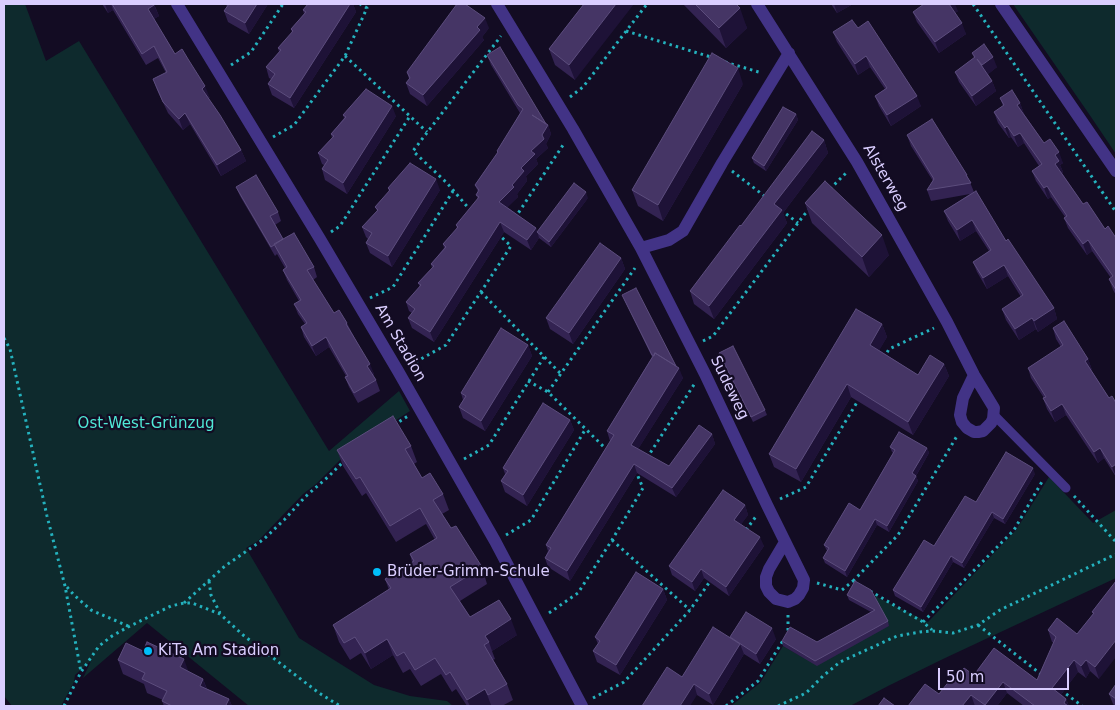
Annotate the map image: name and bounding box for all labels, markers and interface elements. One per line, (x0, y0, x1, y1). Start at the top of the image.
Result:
street label: Alsterweg (859, 141, 911, 215)
street label: Am Stadion (371, 301, 429, 385)
street label: Sudeweg (706, 353, 752, 423)
park label: Ost-West-Grünzug (78, 415, 214, 433)
place label: Brüder-Grimm-Schule (387, 563, 550, 581)
marker: Brüder-Grimm-Schule (371, 566, 383, 578)
place label: KiTa Am Stadion (158, 642, 279, 660)
marker: KiTa Am Stadion (142, 645, 154, 657)
scale bar (940, 658, 1071, 690)
text: 50 m (946, 668, 984, 686)

